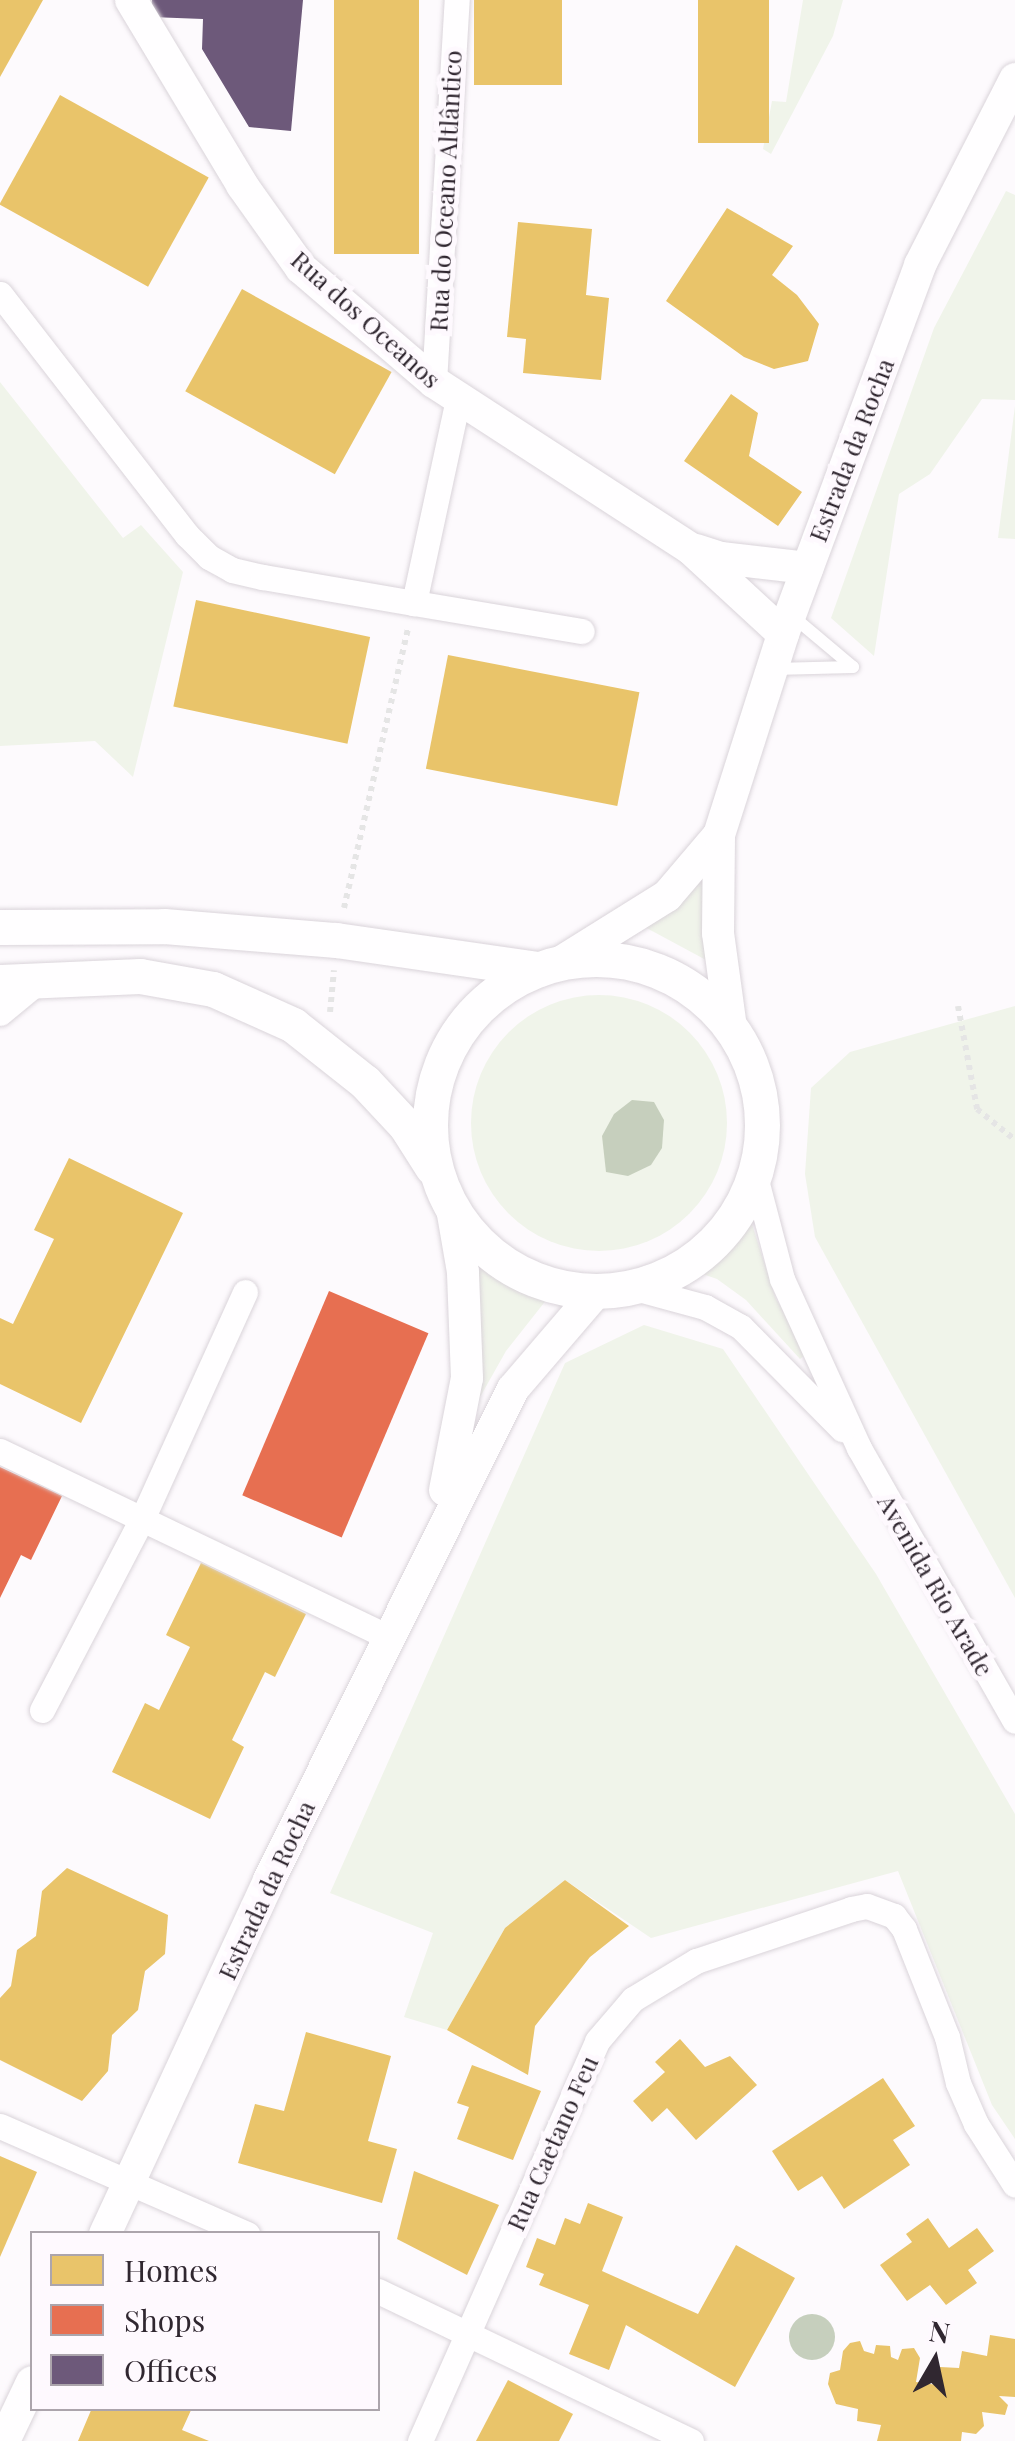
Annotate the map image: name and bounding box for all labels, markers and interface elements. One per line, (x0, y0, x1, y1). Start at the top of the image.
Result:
street label: Rua do Oceano Altlântico (423, 49, 467, 333)
street label: Rua dos Oceanos (285, 244, 447, 394)
street label: Estrada da Rocha (802, 354, 900, 546)
street label: Avenida Rio Arade (872, 1488, 1000, 1682)
street label: Estrada da Rocha (211, 1796, 321, 1984)
street label: Rua Caetano Feu (500, 2051, 604, 2235)
legend (30, 2231, 380, 2411)
text: Homes (124, 2250, 218, 2290)
text: Shops (124, 2300, 205, 2340)
north arrow (885, 2311, 985, 2411)
text: N (927, 2311, 953, 2351)
text: Offices (124, 2350, 217, 2390)

